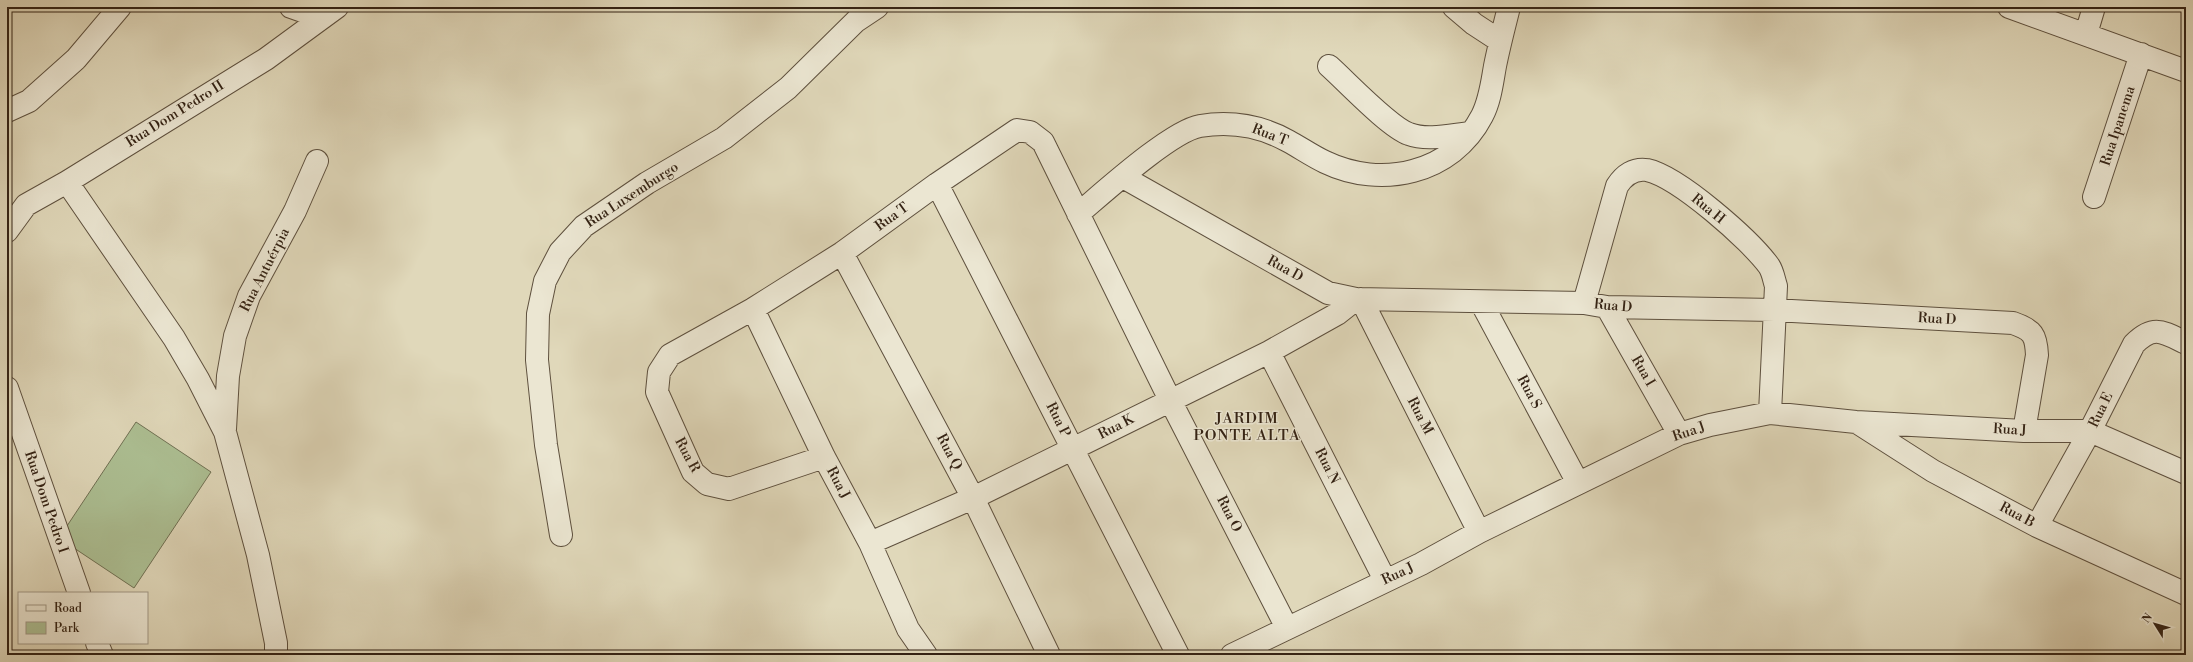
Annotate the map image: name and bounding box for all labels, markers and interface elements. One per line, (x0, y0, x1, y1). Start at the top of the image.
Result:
street label: Rua Dom Pedro II (123, 76, 228, 151)
street label: Rua Ipanema (2097, 83, 2140, 168)
street label: Rua T (1249, 120, 1291, 150)
street label: Rua Luxemburgo (582, 158, 682, 232)
street label: Rua H (1687, 190, 1729, 229)
street label: Rua T (872, 199, 913, 235)
street label: Rua Antuérpia (236, 224, 294, 315)
street label: Rua D (1264, 252, 1306, 286)
street label: Rua D (1593, 295, 1633, 317)
street label: Rua D (1917, 309, 1957, 329)
street label: Rua I (1627, 352, 1659, 390)
street label: Rua S (1513, 372, 1545, 412)
street label: Rua E (2085, 389, 2117, 431)
street label: Rua M (1403, 394, 1437, 438)
street label: Rua P (1042, 399, 1075, 441)
district label: JARDIM PONTE ALTA (1194, 409, 1300, 445)
street label: Rua K (1095, 410, 1138, 444)
street label: Rua J (1670, 418, 1708, 446)
street label: Rua J (1993, 420, 2027, 440)
street label: Rua Q (932, 431, 966, 473)
street label: Rua R (670, 434, 704, 476)
street label: Rua N (1310, 445, 1344, 488)
street label: Rua Dom Pedro I (20, 448, 72, 556)
street label: Rua J (822, 464, 854, 502)
street label: Rua O (1212, 493, 1246, 535)
street label: Rua B (1996, 498, 2038, 532)
street label: Rua J (1379, 559, 1417, 589)
legend (18, 592, 148, 644)
text: Road (54, 601, 82, 616)
north arrow (2135, 604, 2175, 644)
text: N (2140, 611, 2156, 626)
text: Park (54, 621, 80, 636)

